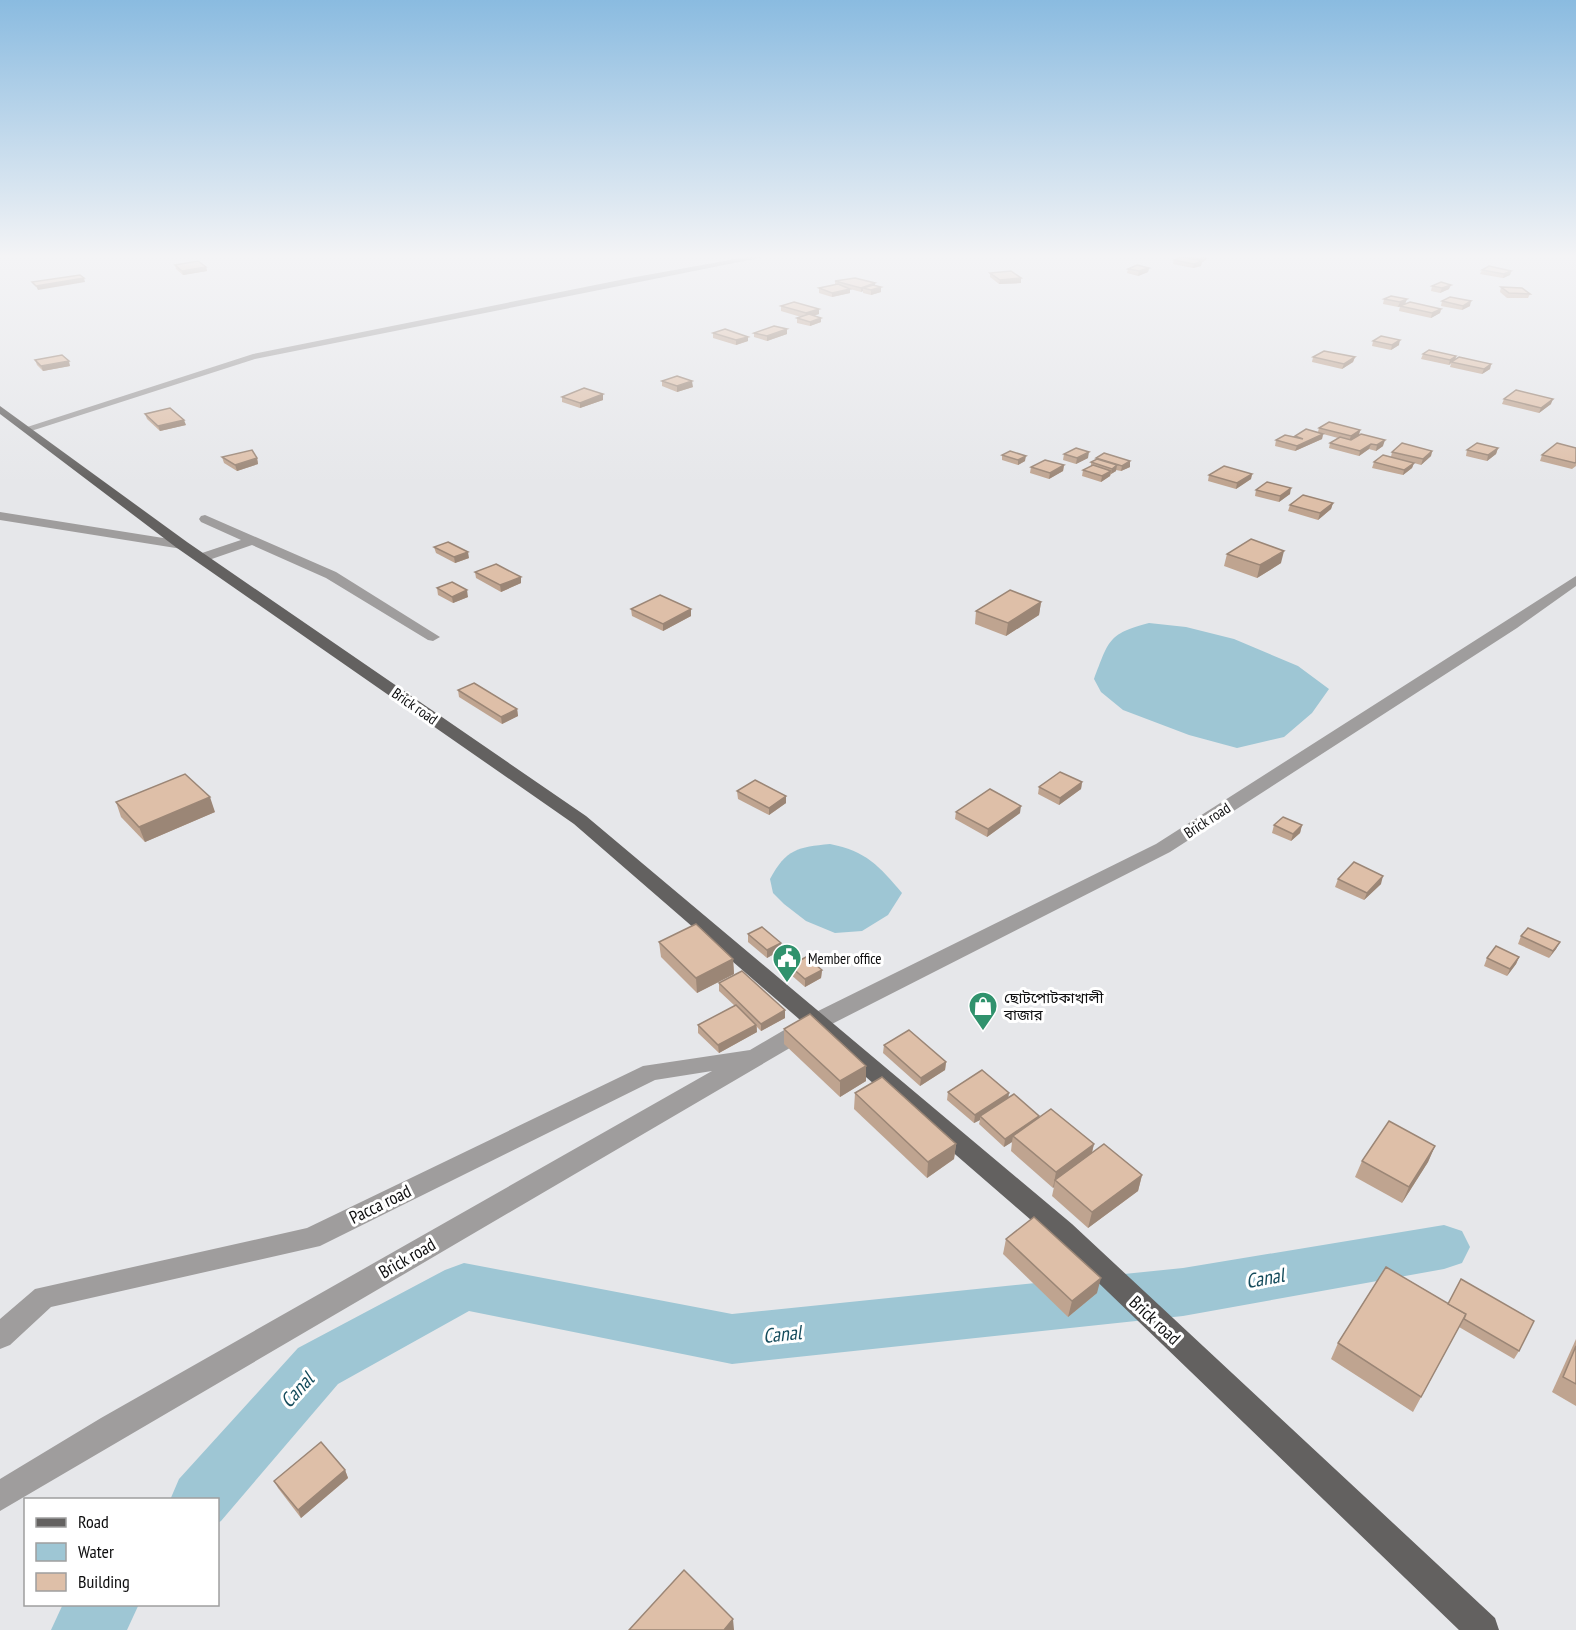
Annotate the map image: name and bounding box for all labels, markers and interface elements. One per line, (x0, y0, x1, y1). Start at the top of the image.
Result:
street label: Brick road (388, 683, 442, 729)
street label: Brick road (1180, 798, 1234, 842)
public building icon: Member office (771, 942, 803, 984)
place label: Member office (808, 949, 882, 968)
place label: ছোটপোটকাখালী বাজার (1003, 988, 1104, 1024)
shop icon: ছোটপোটকাখালী বাজার (967, 990, 999, 1032)
street label: Pacca road (345, 1179, 415, 1229)
street label: Brick road (374, 1233, 440, 1283)
water label: Canal (1244, 1261, 1288, 1294)
street label: Brick road (1125, 1291, 1185, 1349)
water label: Canal (762, 1319, 805, 1349)
water label: Canal (275, 1365, 321, 1413)
legend (24, 1498, 219, 1606)
text: Road (78, 1510, 109, 1533)
text: Water (78, 1540, 114, 1563)
text: Building (78, 1570, 130, 1593)

